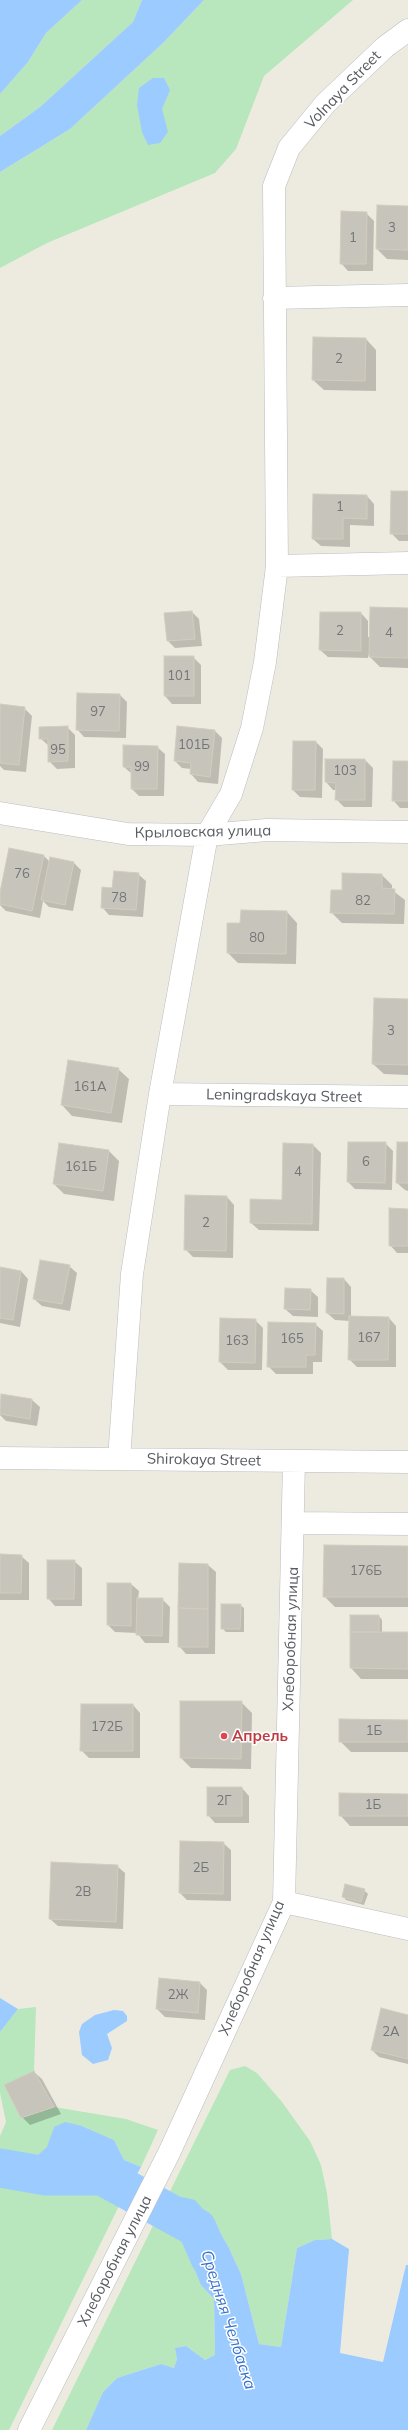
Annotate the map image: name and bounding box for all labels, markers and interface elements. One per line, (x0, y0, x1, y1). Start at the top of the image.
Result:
street label: Volnaya Street (301, 47, 385, 133)
house number: 3 (388, 220, 396, 236)
house number: 1 (349, 230, 357, 246)
house number: 2 (335, 351, 343, 367)
house number: 1 (336, 499, 344, 515)
house number: 2 (336, 623, 344, 639)
house number: 4 (385, 625, 393, 641)
house number: 101 (167, 668, 191, 684)
house number: 97 (90, 704, 106, 720)
house number: 101Б (178, 737, 210, 753)
house number: 95 (50, 742, 66, 758)
house number: 99 (134, 759, 150, 775)
house number: 103 (333, 763, 357, 779)
street label: Крыловская улица (134, 822, 272, 842)
house number: 76 (14, 866, 30, 882)
house number: 78 (111, 890, 127, 906)
house number: 82 (355, 893, 371, 909)
house number: 80 (249, 930, 265, 946)
house number: 3 (387, 1023, 395, 1039)
house number: 161А (74, 1079, 106, 1095)
street label: Leningradskaya Street (206, 1086, 362, 1106)
house number: 6 (362, 1154, 370, 1170)
house number: 161Б (65, 1159, 97, 1175)
house number: 4 (294, 1164, 302, 1180)
house number: 2 (202, 1215, 210, 1231)
house number: 167 (357, 1330, 381, 1346)
house number: 165 (280, 1331, 304, 1347)
house number: 163 (225, 1333, 249, 1349)
street label: Shirokaya Street (147, 1450, 261, 1470)
house number: 176Б (350, 1563, 382, 1579)
street label: Хлеборобная улица (279, 1566, 303, 1712)
house number: 172Б (91, 1719, 123, 1735)
house number: 1Б (366, 1723, 382, 1739)
place label: Апрель (232, 1727, 288, 1745)
marker: Апрель (219, 1731, 229, 1741)
house number: 2Г (216, 1793, 232, 1809)
house number: 1Б (365, 1797, 381, 1813)
house number: 2Б (193, 1860, 209, 1876)
house number: 2В (75, 1884, 91, 1900)
street label: Хлеборобная улица (215, 1898, 289, 2038)
house number: 2Ж (168, 1987, 188, 2003)
house number: 2А (382, 2024, 400, 2040)
street label: Хлеборобная улица (74, 2192, 156, 2330)
water label: Средняя Челбаска (196, 2248, 260, 2392)

